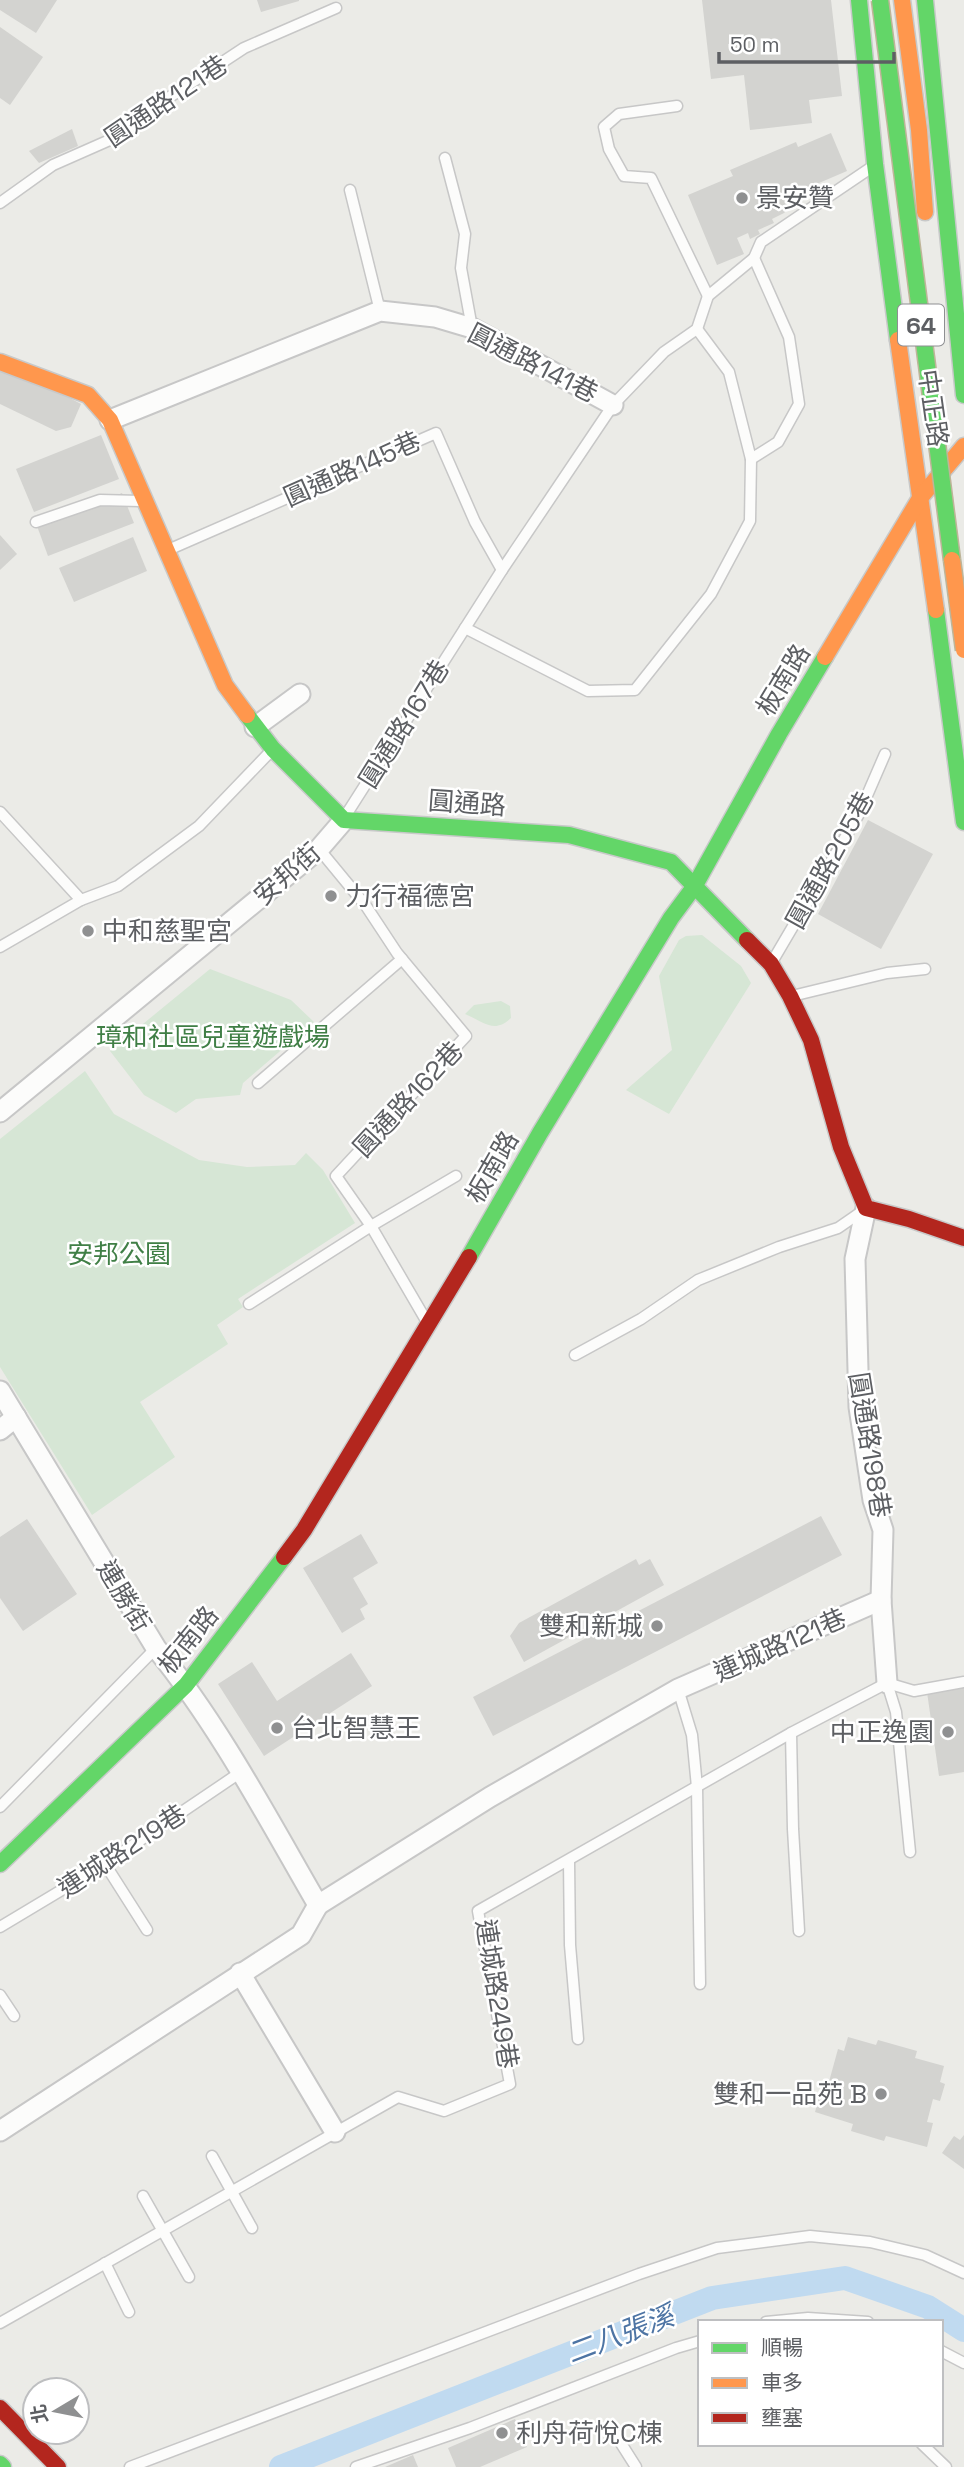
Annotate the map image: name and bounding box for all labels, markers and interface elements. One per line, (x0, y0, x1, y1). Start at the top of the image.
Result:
scale bar (719, 21, 894, 65)
text: 50 m (730, 31, 780, 58)
street label: 圓通路121巷 (98, 47, 234, 155)
place label: 景安贊 (756, 181, 834, 215)
marker: 景安贊 (734, 190, 750, 206)
road number: 64 (898, 304, 944, 346)
street label: 圓通路141巷 (462, 316, 604, 410)
street label: 中正路 (911, 367, 955, 449)
street label: 圓通路145巷 (278, 424, 426, 514)
street label: 板南路 (748, 638, 818, 722)
street label: 圓通路167巷 (351, 653, 457, 795)
street label: 圓通路 (427, 783, 507, 823)
street label: 圓通路205巷 (778, 785, 882, 935)
street label: 安邦街 (246, 836, 328, 912)
place label: 力行福德宮 (345, 879, 475, 913)
marker: 力行福德宮 (323, 888, 339, 904)
place label: 中和慈聖宮 (102, 914, 232, 948)
marker: 中和慈聖宮 (80, 923, 96, 939)
park label: 璋和社區兒童遊戲場 (96, 1020, 330, 1054)
street label: 圓通路162巷 (346, 1034, 470, 1164)
street label: 板南路 (458, 1125, 526, 1209)
park label: 安邦公園 (67, 1237, 171, 1271)
street label: 圓通路198巷 (842, 1370, 898, 1520)
street label: 連勝街 (89, 1554, 159, 1638)
street label: 板南路 (150, 1599, 226, 1681)
street label: 連城路121巷 (708, 1601, 852, 1689)
place label: 雙和新城 (539, 1609, 643, 1643)
marker: 雙和新城 (649, 1618, 665, 1634)
place label: 台北智慧王 (291, 1711, 421, 1745)
place label: 中正逸園 (830, 1715, 934, 1749)
marker: 台北智慧王 (269, 1720, 285, 1736)
marker: 中正逸園 (940, 1724, 956, 1740)
street label: 連城路219巷 (51, 1797, 193, 1905)
street label: 連城路249巷 (468, 1917, 526, 2071)
place label: 雙和一品苑 B (713, 2077, 867, 2111)
marker: 雙和一品苑 B (873, 2086, 889, 2102)
water label: 二八張溪 (561, 2296, 682, 2371)
legend (698, 2320, 943, 2446)
text: 順暢 (761, 2334, 803, 2361)
text: 車多 (761, 2369, 803, 2396)
north arrow (21, 2376, 91, 2446)
text: 北 (26, 2402, 54, 2425)
text: 壅塞 (761, 2404, 803, 2431)
place label: 利舟荷悅C棟 (516, 2416, 663, 2450)
marker: 利舟荷悅C棟 (494, 2425, 510, 2441)

